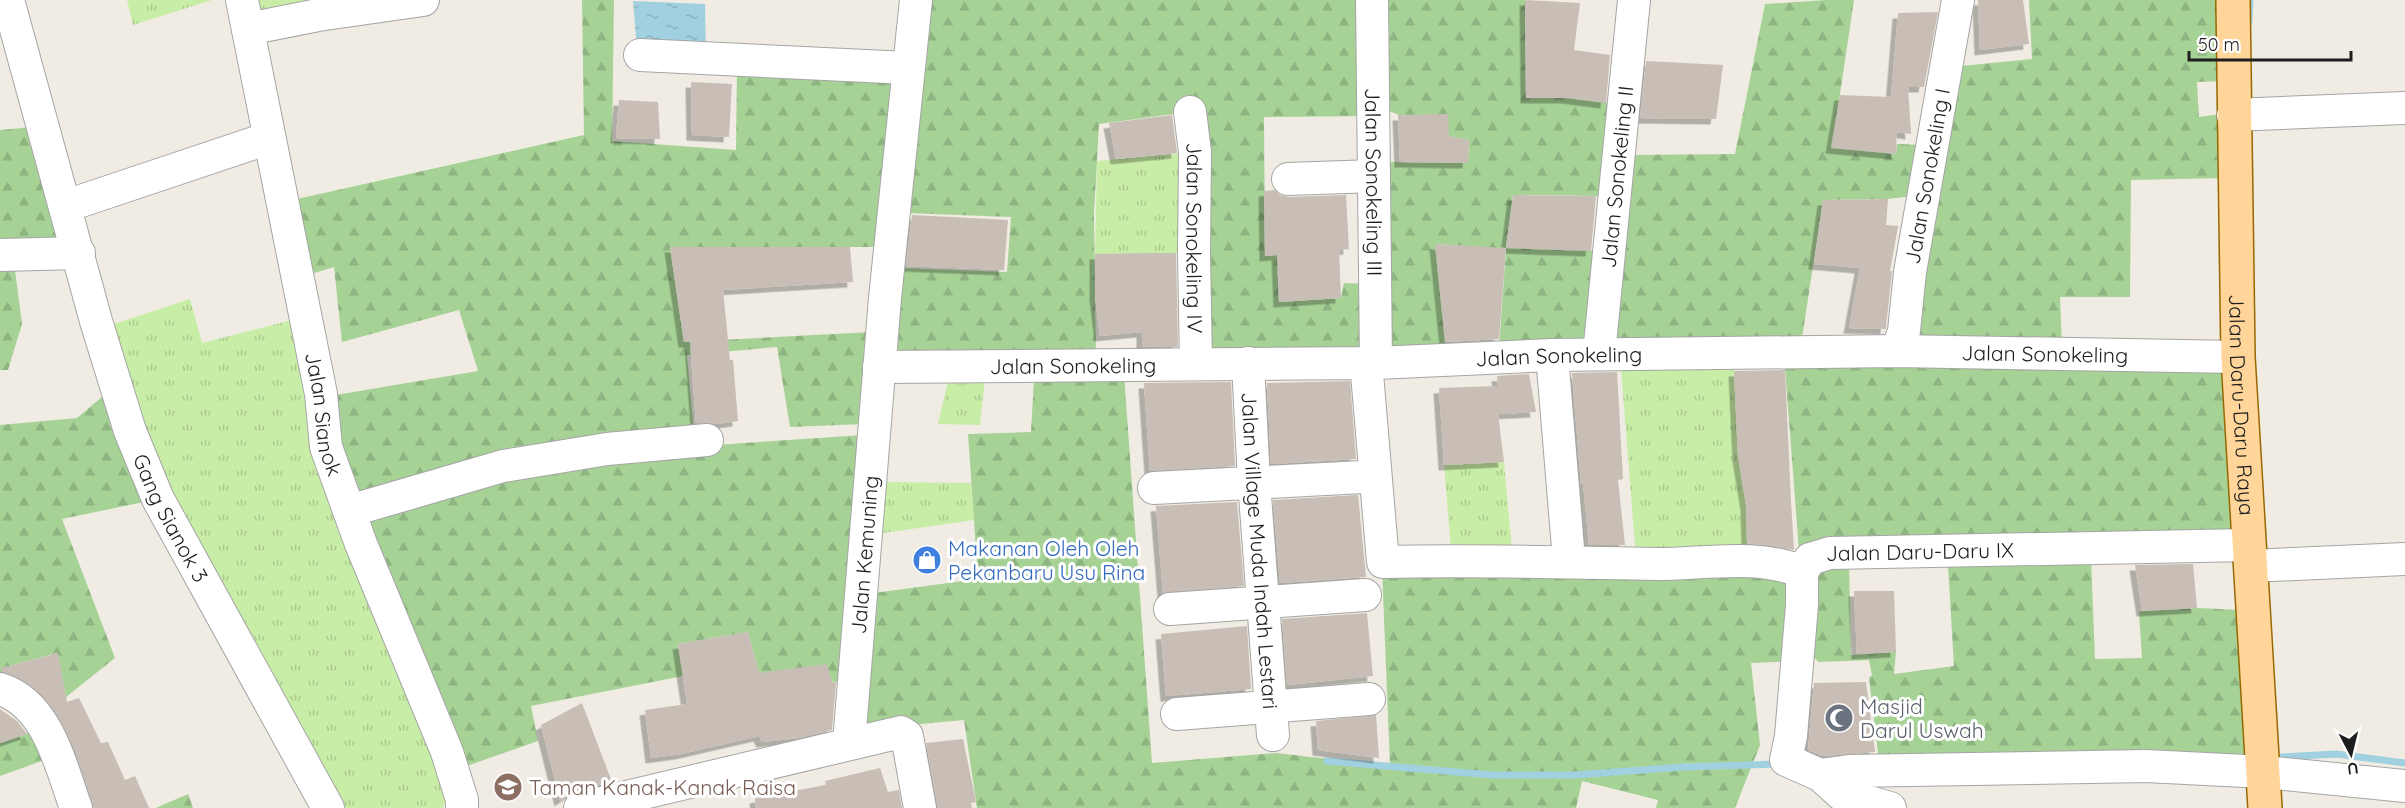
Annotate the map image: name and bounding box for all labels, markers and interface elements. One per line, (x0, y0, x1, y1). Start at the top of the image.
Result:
scale bar (2189, 24, 2351, 62)
text: 50 m (2198, 33, 2240, 56)
street label: Jalan Sonokeling II (1595, 85, 1638, 269)
street label: Jalan Sonokeling I (1899, 86, 1955, 266)
street label: Jalan Sonokeling III (1360, 88, 1388, 276)
street label: Jalan Sonokeling IV (1181, 140, 1208, 334)
street label: Jalan Daru-Daru Raya (2224, 294, 2260, 516)
street label: Jalan Sonokeling (1961, 339, 2128, 368)
street label: Jalan Sonokeling (1475, 341, 1642, 371)
street label: Jalan Sianok (300, 350, 348, 479)
street label: Jalan Sonokeling (990, 352, 1156, 379)
street label: Jalan Village Muda Indah Lestari (1236, 391, 1284, 710)
street label: Gang Sianok 3 (128, 450, 214, 587)
street label: Jalan Kemuning (845, 474, 884, 635)
place label: Makanan Oleh Oleh Pekanbaru Usu Rina (948, 535, 1145, 585)
street label: Jalan Daru-Daru IX (1826, 536, 2014, 566)
shop icon: Makanan Oleh Oleh Pekanbaru Usu Rina (911, 544, 943, 576)
place label: Masjid Darul Uswah (1860, 693, 1984, 743)
mosque icon: Masjid Darul Uswah (1823, 702, 1855, 734)
north arrow (2321, 724, 2381, 784)
text: U (2346, 758, 2360, 780)
school or university icon: Taman Kanak-Kanak Raisa (492, 771, 524, 803)
place label: Taman Kanak-Kanak Raisa (529, 774, 796, 800)

